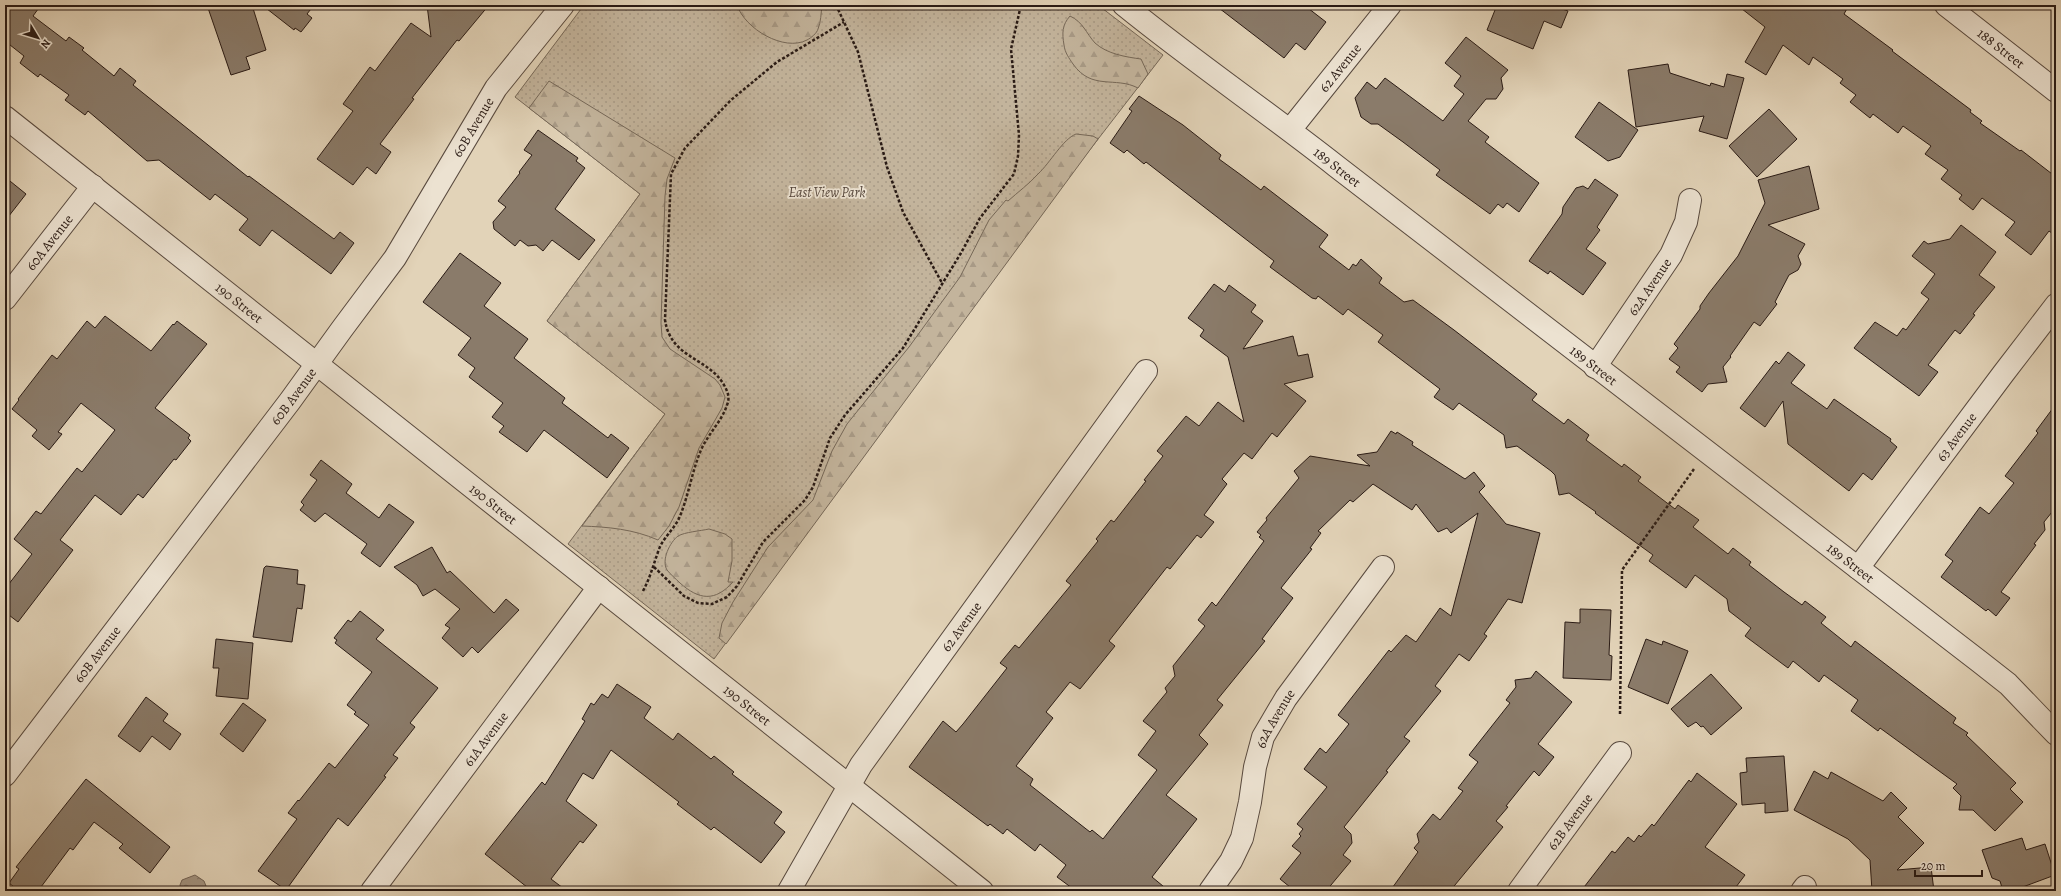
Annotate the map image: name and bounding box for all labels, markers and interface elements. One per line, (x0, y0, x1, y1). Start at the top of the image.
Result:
north arrow (18, 18, 58, 58)
street label: 188 Street (1973, 24, 2029, 73)
text: N (37, 36, 54, 52)
street label: 62 Avenue (1315, 39, 1366, 96)
street label: 60B Avenue (448, 94, 498, 161)
street label: 189 Street (1309, 143, 1365, 192)
park label: East View Park (788, 183, 866, 202)
street label: 60A Avenue (22, 210, 78, 275)
street label: 62A Avenue (1624, 254, 1676, 320)
street label: 190 Street (211, 278, 267, 328)
street label: 189 Street (1566, 341, 1621, 390)
street label: 60B Avenue (266, 364, 321, 429)
street label: 63 Avenue (1932, 408, 1981, 465)
street label: 190 Street (465, 479, 521, 529)
street label: 189 Street (1823, 539, 1878, 588)
street label: 62 Avenue (937, 598, 986, 656)
street label: 60B Avenue (70, 622, 125, 687)
street label: 190 Street (719, 681, 775, 730)
street label: 62A Avenue (1251, 685, 1300, 751)
street label: 61A Avenue (459, 708, 513, 770)
street label: 62B Avenue (1543, 790, 1597, 854)
scale bar (1915, 852, 1982, 878)
text: 20 m (1921, 858, 1945, 874)

